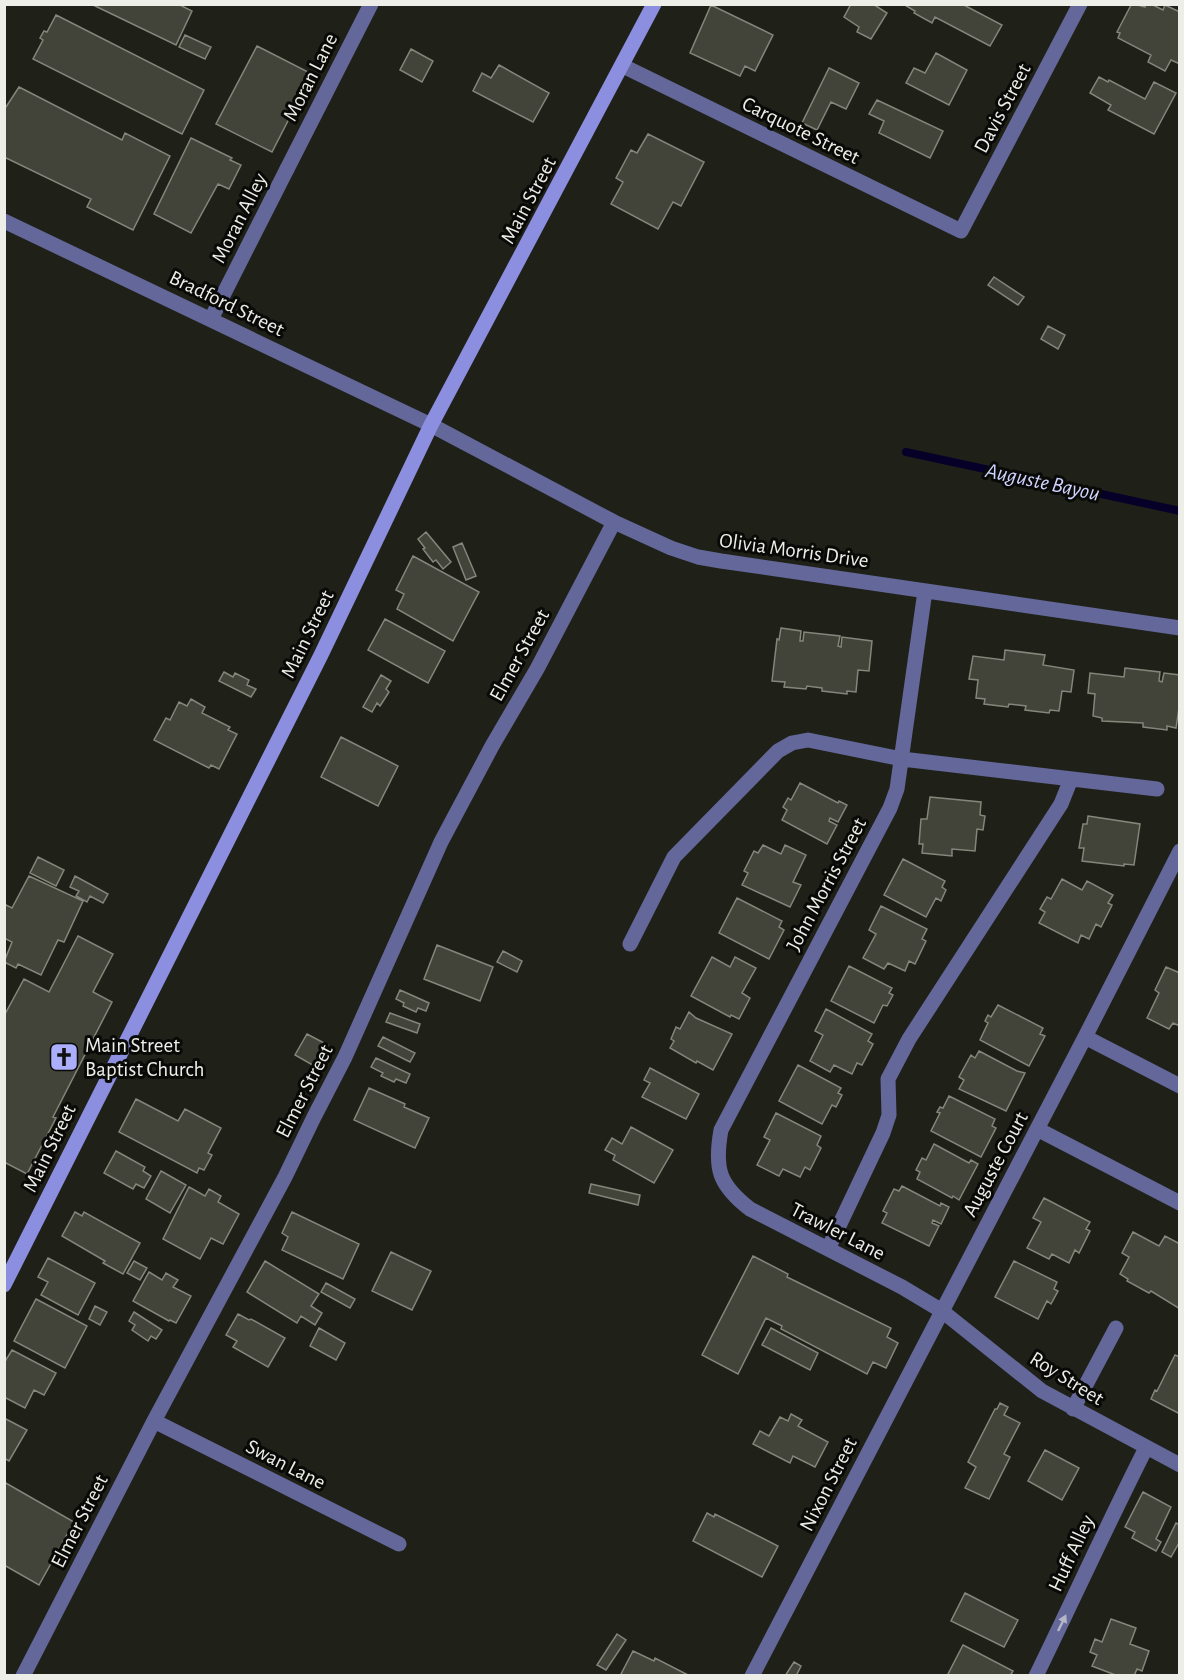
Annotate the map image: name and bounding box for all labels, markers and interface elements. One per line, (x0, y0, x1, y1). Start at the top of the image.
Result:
street label: Moran Lane (279, 30, 341, 124)
street label: Davis Street (970, 60, 1035, 156)
street label: Carquote Street (739, 93, 863, 168)
street label: Main Street (497, 153, 560, 247)
street label: Moran Alley (208, 170, 271, 267)
street label: Bradford Street (166, 267, 288, 340)
water label: Auguste Bayou (983, 459, 1102, 505)
street label: Olivia Morris Drive (718, 530, 870, 571)
street label: Main Street (277, 587, 338, 681)
street label: Elmer Street (486, 606, 553, 705)
street label: John Morris Street (783, 814, 870, 954)
place label: Main Street Baptist Church (85, 1035, 205, 1080)
church icon: Main Street Baptist Church (48, 1041, 80, 1073)
street label: Elmer Street (272, 1041, 337, 1141)
street label: Main Street (19, 1101, 80, 1195)
street label: Auguste Court (959, 1108, 1032, 1220)
street label: Trawler Lane (787, 1199, 888, 1264)
street label: Roy Street (1026, 1348, 1108, 1409)
street label: Nixon Street (796, 1434, 861, 1534)
street label: Swan Lane (243, 1436, 329, 1493)
street label: Elmer Street (47, 1471, 112, 1571)
street label: Huff Alley (1045, 1512, 1098, 1595)
one-way arrow (1057, 1614, 1067, 1631)

